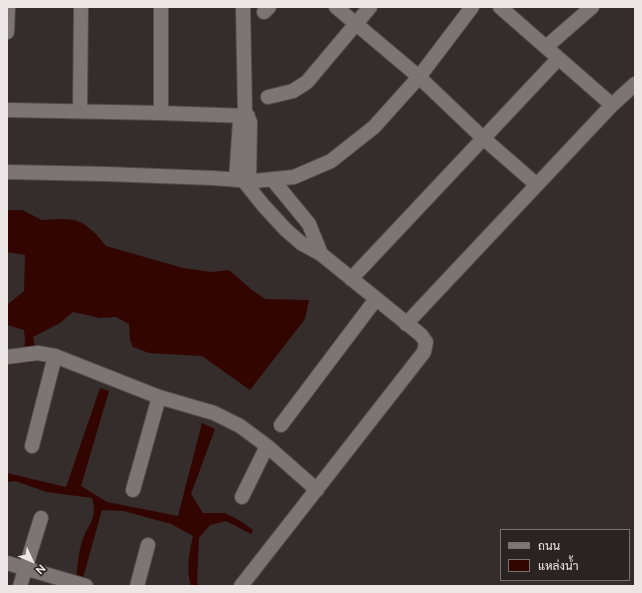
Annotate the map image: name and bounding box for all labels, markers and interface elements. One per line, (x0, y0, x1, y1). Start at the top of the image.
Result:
legend (500, 529, 630, 581)
text: ถนน (538, 539, 560, 553)
north arrow (12, 541, 52, 581)
text: แหล่งน้ำ (538, 559, 578, 573)
text: N (33, 562, 48, 577)

